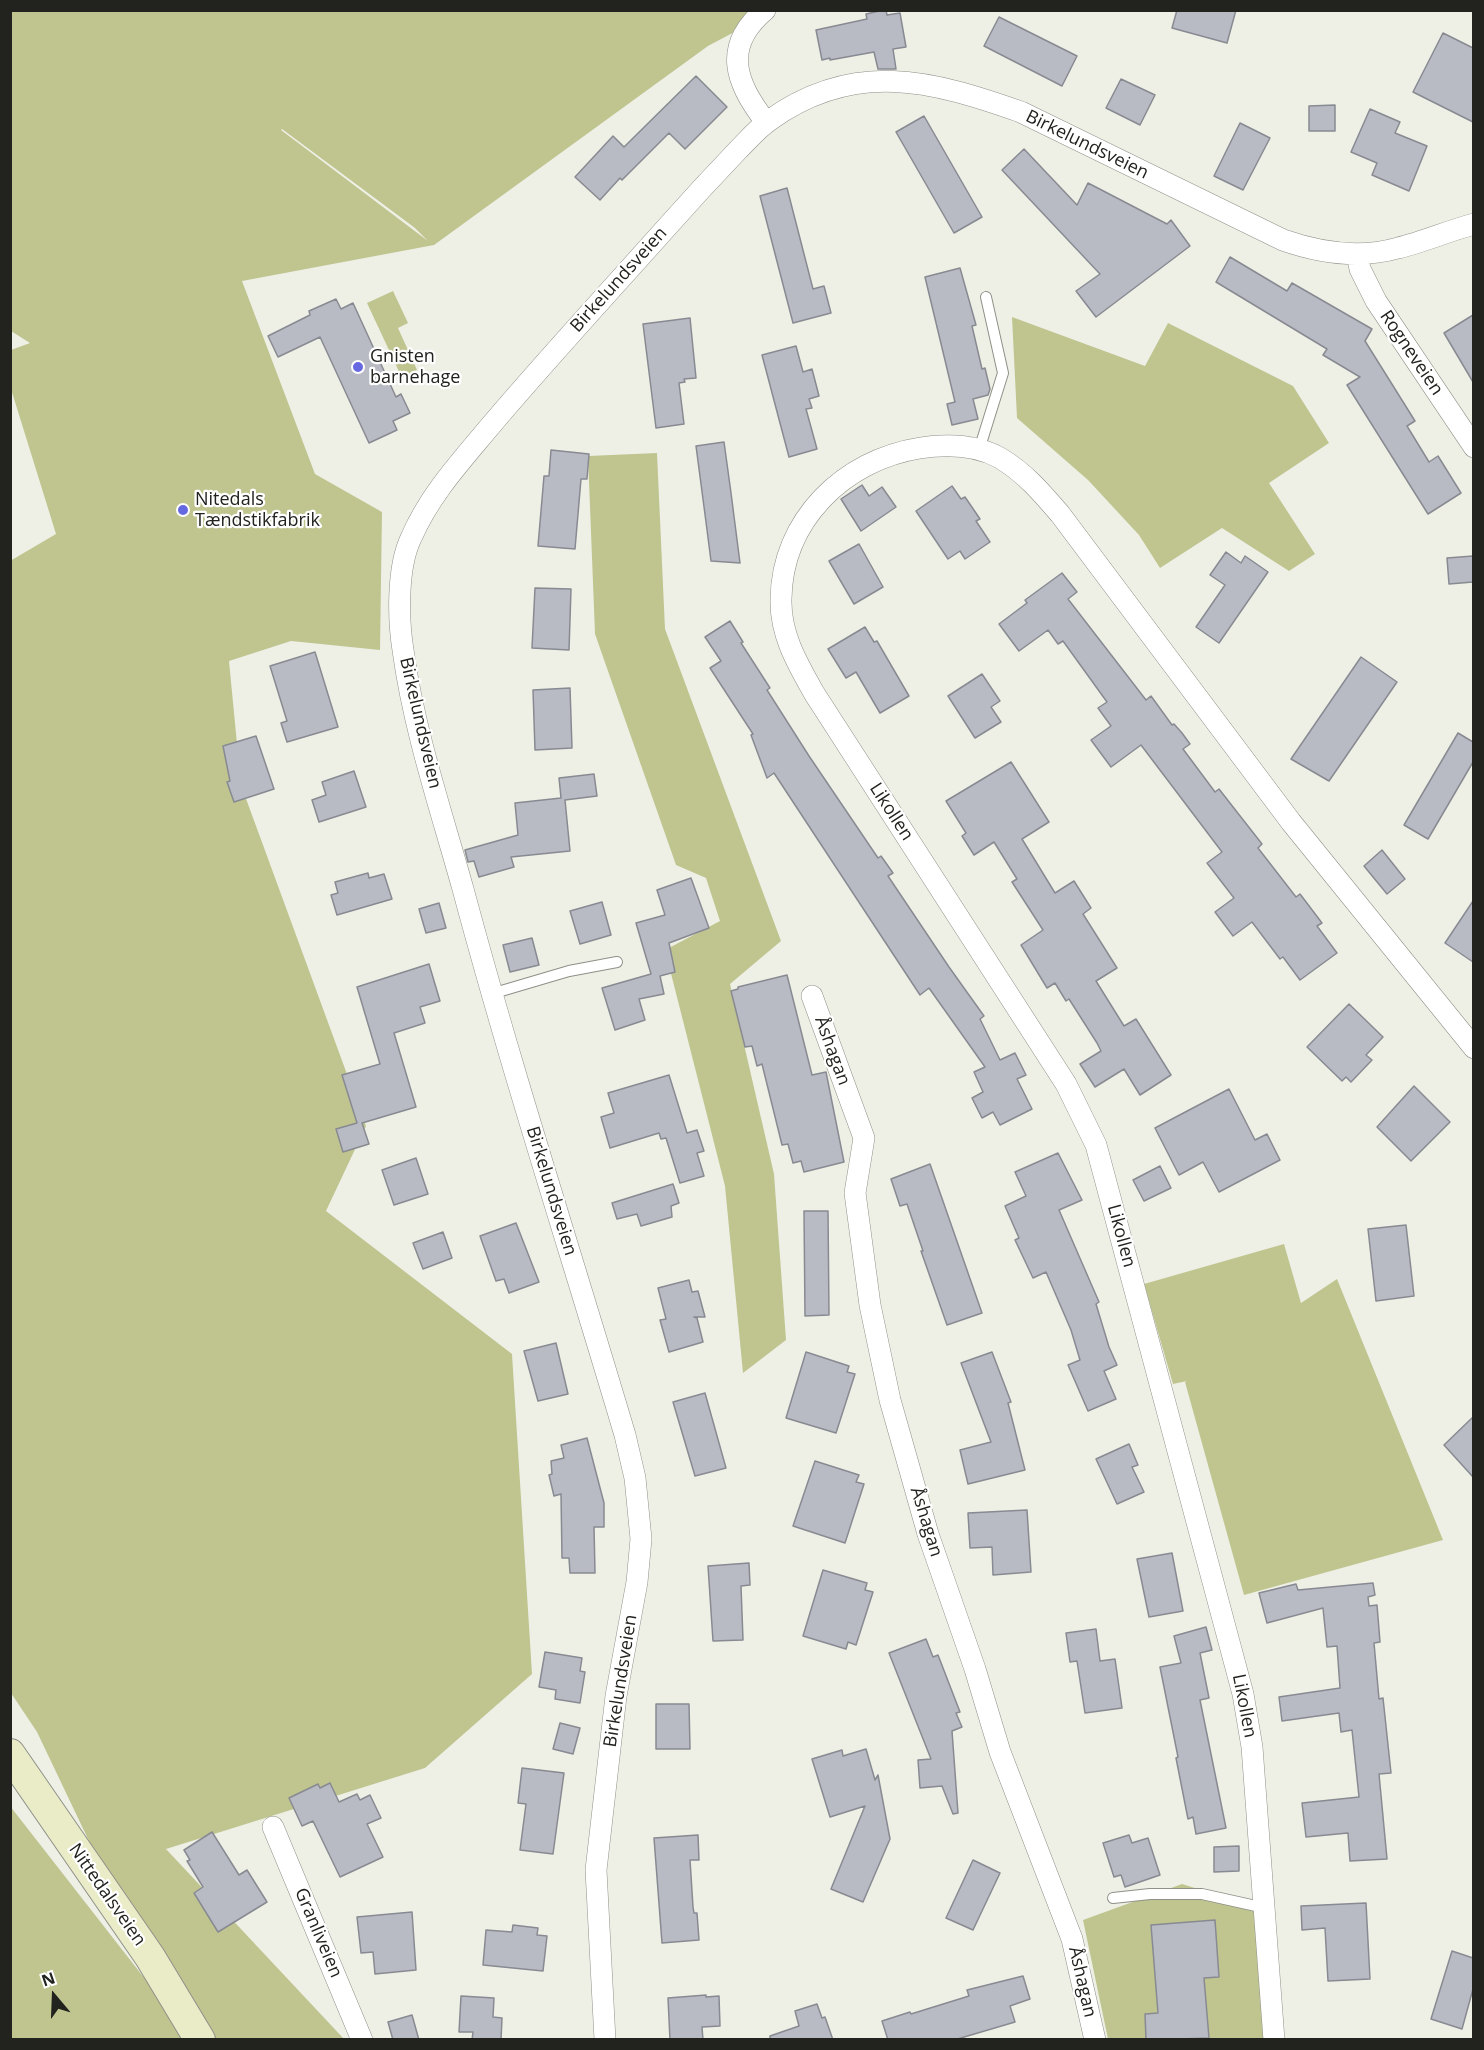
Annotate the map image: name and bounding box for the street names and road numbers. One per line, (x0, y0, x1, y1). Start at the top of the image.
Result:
street label: Birkelundsveien (1022, 106, 1152, 184)
street label: Birkelundsveien (566, 223, 672, 337)
street label: Rogneveien (1375, 306, 1447, 400)
street label: Birkelundsveien (394, 655, 446, 791)
street label: Likollen (864, 779, 918, 845)
street label: Åshagan (810, 1014, 854, 1088)
street label: Birkelundsveien (521, 1124, 581, 1258)
street label: Likollen (1102, 1202, 1140, 1270)
street label: Åshagan (905, 1485, 947, 1559)
street label: Birkelundsveien (600, 1613, 642, 1749)
street label: Likollen (1227, 1672, 1261, 1740)
street label: Nittedalsveien (64, 1840, 150, 1950)
street label: Granliveien (289, 1885, 347, 1981)
street label: Åshagan (1063, 1945, 1101, 2019)

